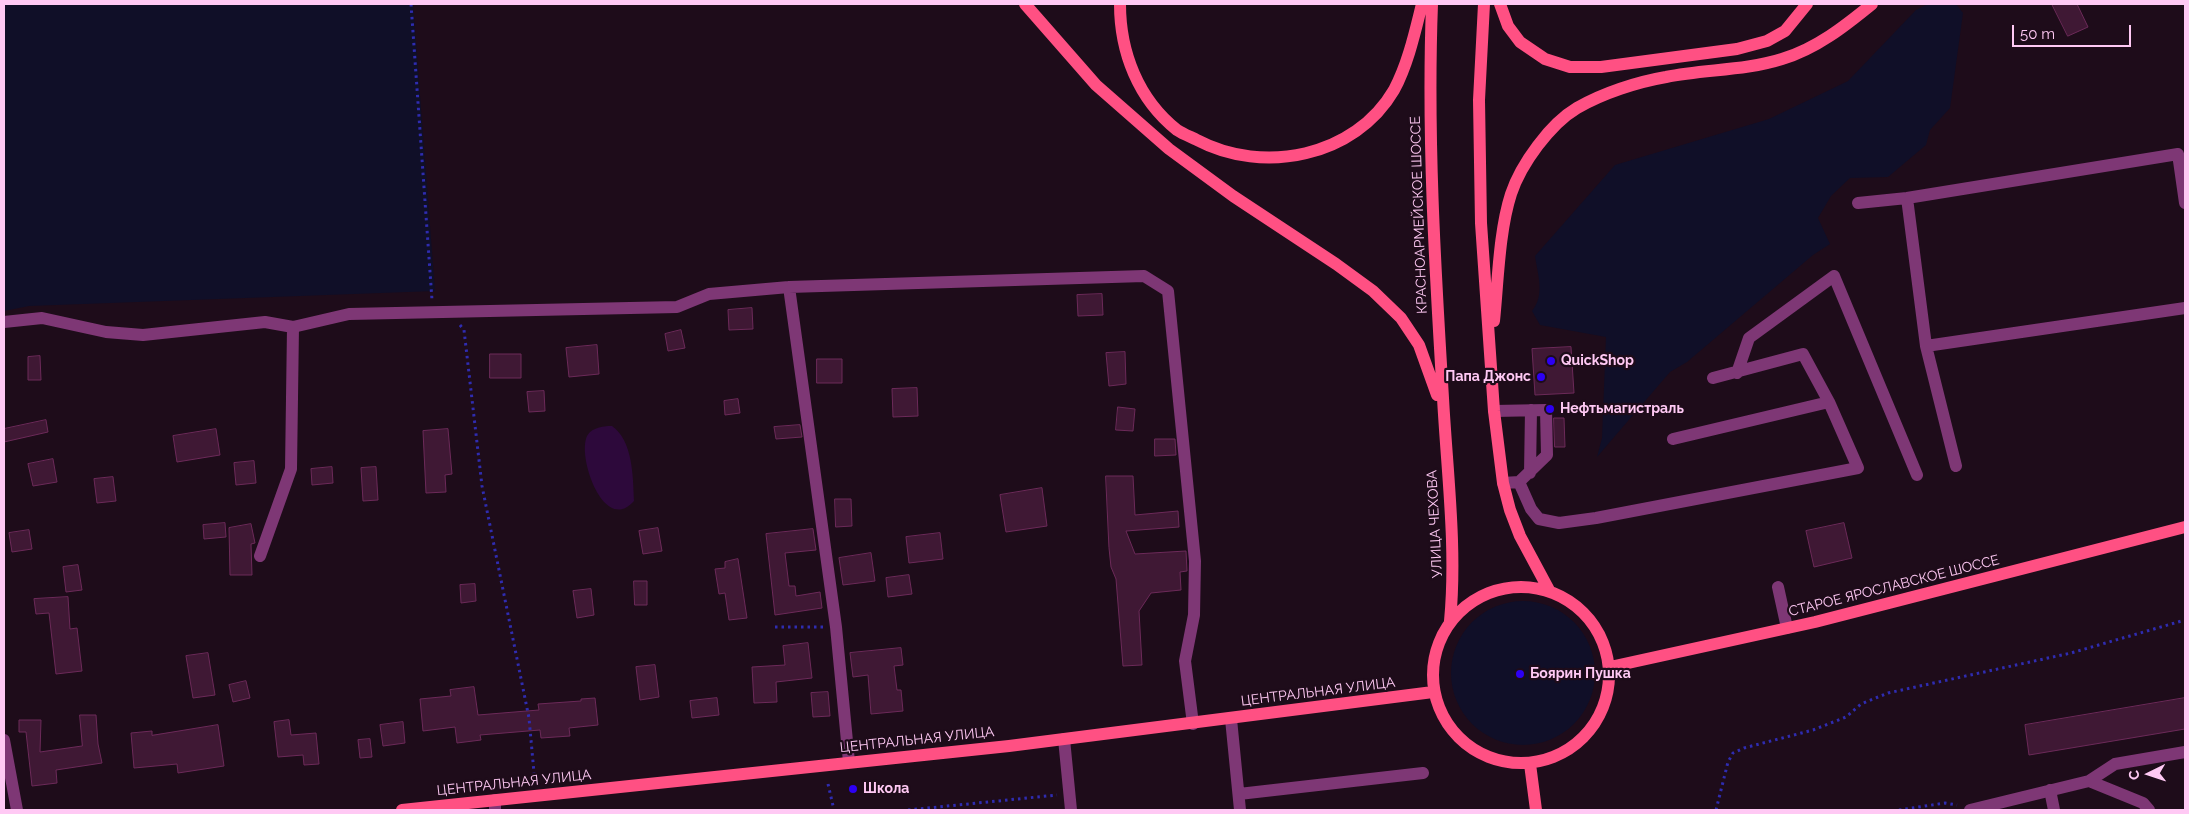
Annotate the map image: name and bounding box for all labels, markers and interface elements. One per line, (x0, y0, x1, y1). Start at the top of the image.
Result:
scale bar (2014, 15, 2133, 47)
text: 50 m (2020, 25, 2055, 43)
street label: КРАСНОАРМЕЙСКОЕ ШОССЕ (1407, 116, 1431, 314)
place label: QuickShop (1561, 353, 1634, 369)
marker: QuickShop (1545, 355, 1557, 367)
place label: Папа Джонс (1445, 369, 1531, 385)
marker: Папа Джонс (1535, 371, 1547, 383)
place label: Нефтьмагистраль (1560, 401, 1684, 417)
marker: Нефтьмагистраль (1544, 403, 1556, 415)
street label: УЛИЦА ЧЕХОВА (1424, 470, 1446, 578)
street label: СТАРОЕ ЯРОСЛАВСКОЕ ШОССЕ (1787, 552, 2001, 620)
place label: Боярин Пушка (1530, 666, 1631, 682)
marker: Боярин Пушка (1514, 668, 1526, 680)
street label: ЦЕНТРАЛЬНАЯ УЛИЦА (1240, 674, 1396, 710)
street label: ЦЕНТРАЛЬНАЯ УЛИЦА (839, 724, 995, 756)
north arrow (2124, 749, 2174, 799)
street label: ЦЕНТРАЛЬНАЯ УЛИЦА (436, 767, 592, 799)
text: С (2126, 770, 2142, 780)
place label: Школа (863, 781, 909, 797)
marker: Школа (847, 783, 859, 795)

